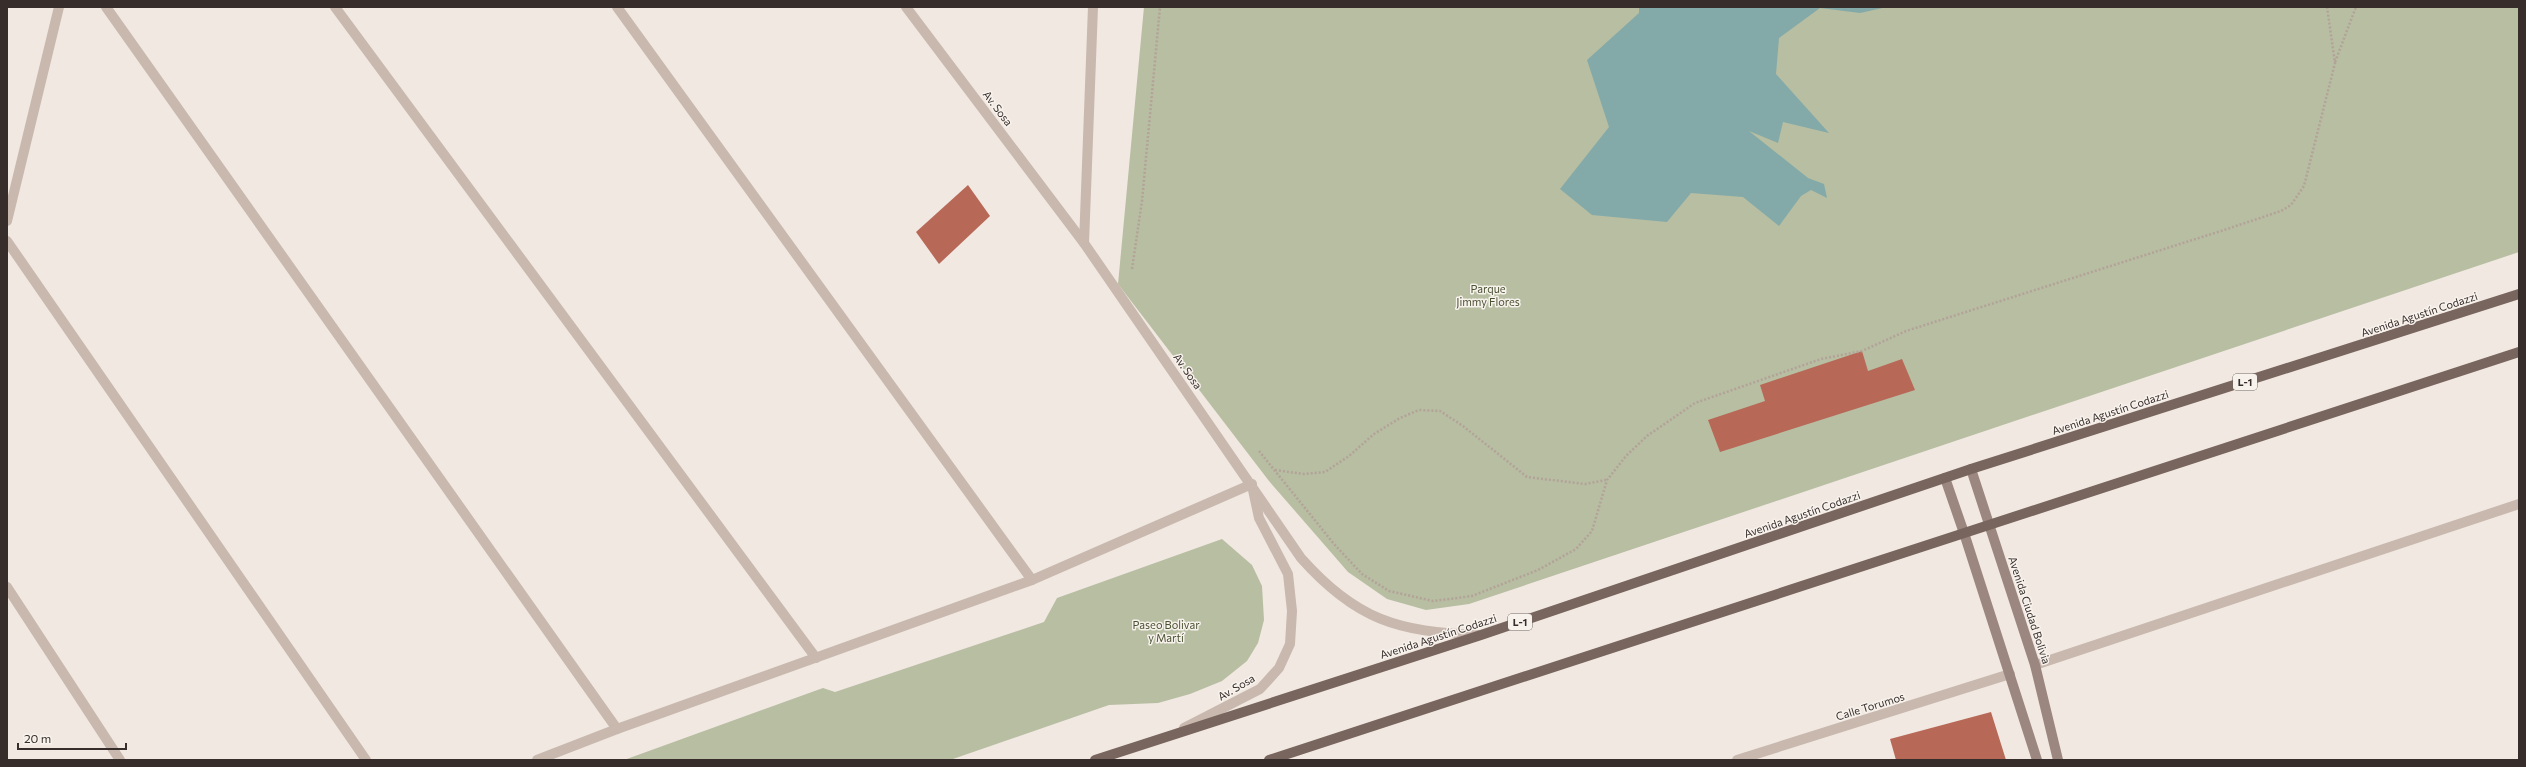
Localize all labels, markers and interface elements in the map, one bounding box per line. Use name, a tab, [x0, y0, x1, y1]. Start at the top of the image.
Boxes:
street label: Av. Sosa	[981, 88, 1015, 128]
park label: Parque Jimmy Flores	[1456, 282, 1520, 309]
street label: Avenida Agustín Codazzi	[2359, 289, 2479, 339]
street label: Av. Sosa	[1171, 351, 1205, 391]
road number: L-1	[2233, 374, 2257, 390]
street label: Avenida Agustín Codazzi	[2050, 387, 2170, 437]
street label: Avenida Agustín Codazzi	[1742, 488, 1862, 540]
street label: Avenida Ciudad Bolivia	[2006, 555, 2054, 665]
street label: Avenida Agustín Codazzi	[1378, 611, 1498, 661]
road number: L-1	[1508, 614, 1532, 630]
park label: Paseo Bolivar y Martí	[1132, 618, 1200, 644]
street label: Av. Sosa	[1215, 671, 1257, 703]
street label: Calle Torumos	[1834, 689, 1906, 723]
scale bar	[18, 725, 126, 751]
text: 20 m	[24, 731, 51, 745]

